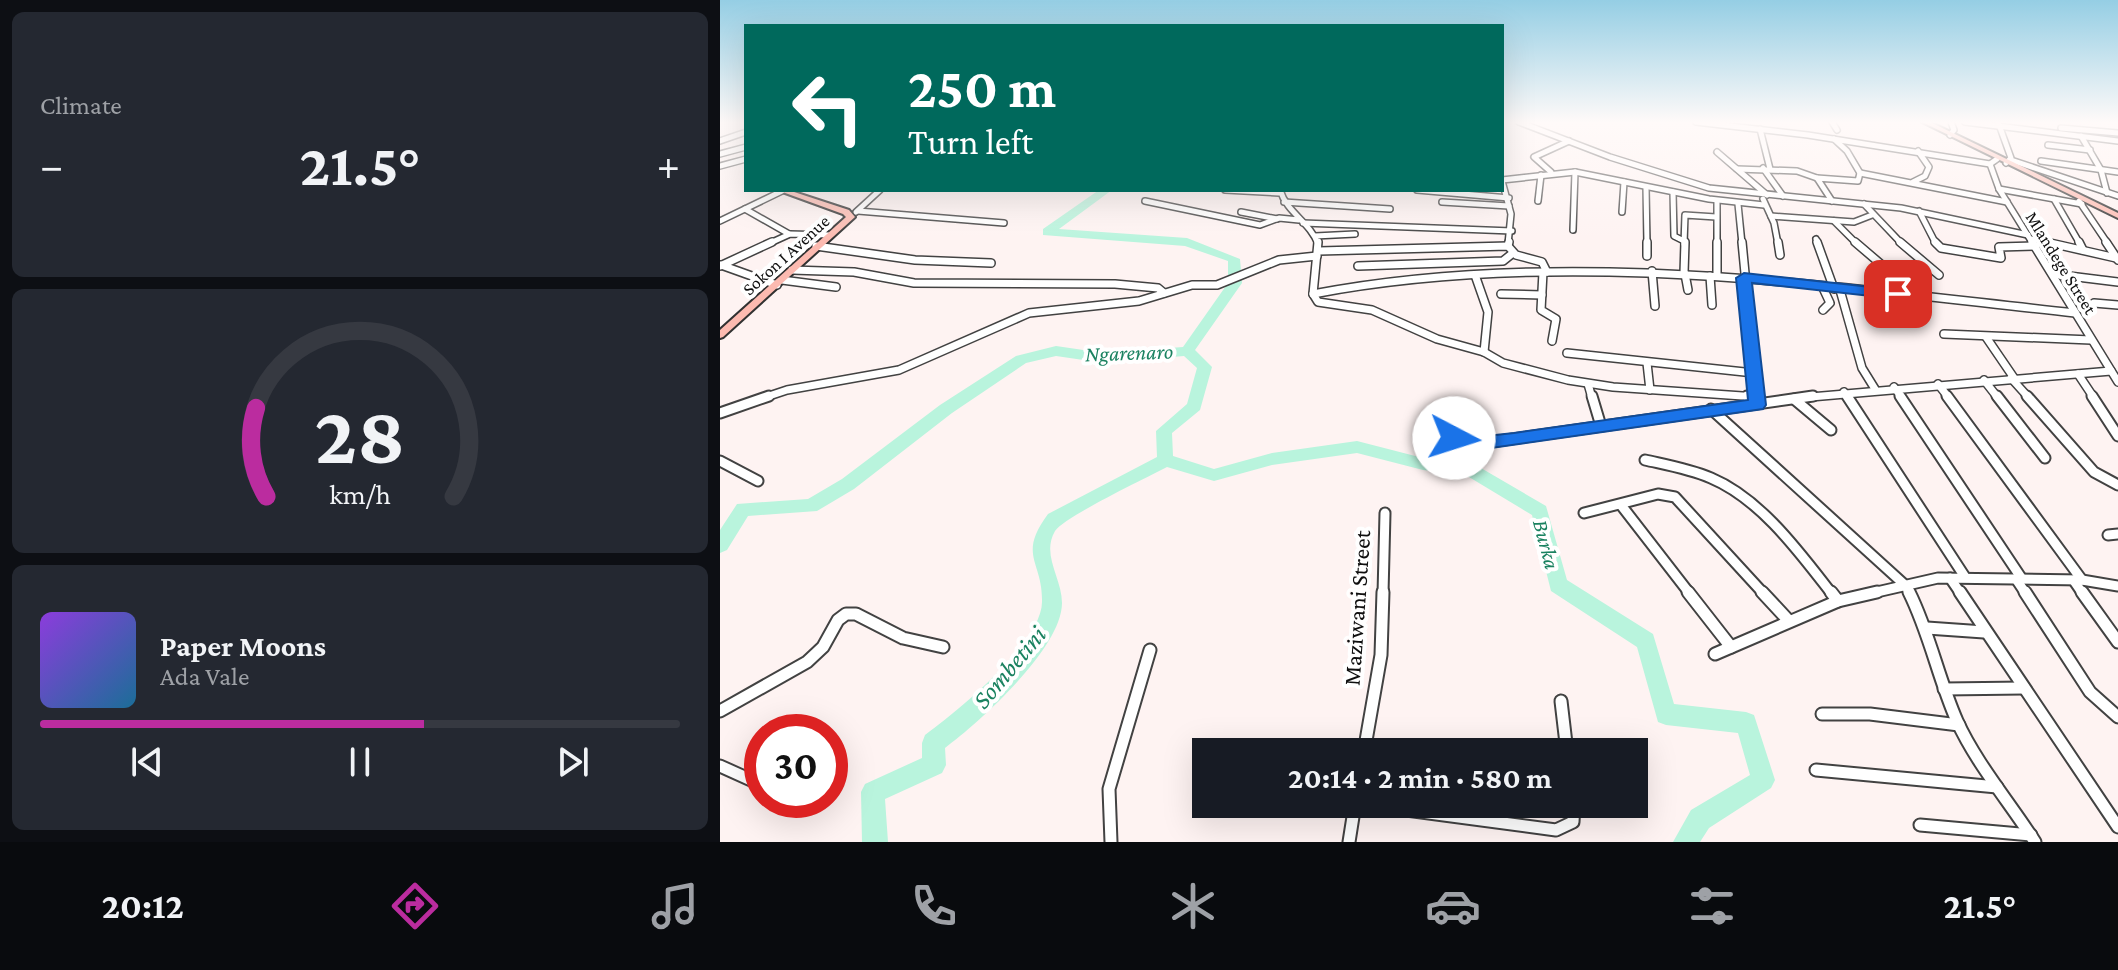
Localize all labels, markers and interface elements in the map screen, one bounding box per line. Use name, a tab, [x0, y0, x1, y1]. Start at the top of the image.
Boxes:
icon: left	[776, 56, 880, 160]
text: 250 m	[908, 57, 1056, 119]
text: Climate	[40, 91, 122, 120]
text: Turn left	[908, 122, 1033, 162]
text: 21.5°	[299, 131, 421, 198]
text: −	[40, 141, 63, 189]
text: +	[657, 141, 680, 189]
street label: Mlandege Street	[2021, 208, 2101, 319]
street label: Sokon I Avenue	[739, 211, 833, 299]
pin	[1864, 260, 1932, 328]
icon: arrive	[1876, 272, 1920, 316]
water label: Ngarenaro	[1085, 338, 1174, 367]
text: 28	[315, 388, 405, 481]
position arrow	[1412, 396, 1496, 480]
text: km/h	[329, 478, 391, 510]
water label: Burka	[1528, 517, 1565, 572]
street label: Maziwani Street	[1338, 528, 1375, 687]
water label: Sombetini	[967, 620, 1052, 714]
text: Paper Moons	[160, 629, 326, 662]
text: Ada Vale	[160, 662, 249, 691]
speed limit sign: 30	[744, 714, 848, 818]
icon: previous	[125, 740, 169, 784]
icon: pause	[338, 740, 382, 784]
icon: next	[551, 740, 595, 784]
text: 20:14 · 2 min · 580 m	[1288, 761, 1552, 794]
icon: directions	[387, 878, 443, 934]
icon: music	[647, 878, 703, 934]
icon: phone	[906, 878, 962, 934]
icon: climate	[1165, 878, 1221, 934]
icon: car	[1425, 878, 1481, 934]
icon: filters	[1684, 878, 1740, 934]
text: 20:12	[102, 886, 184, 926]
text: 21.5°	[1943, 886, 2016, 926]

